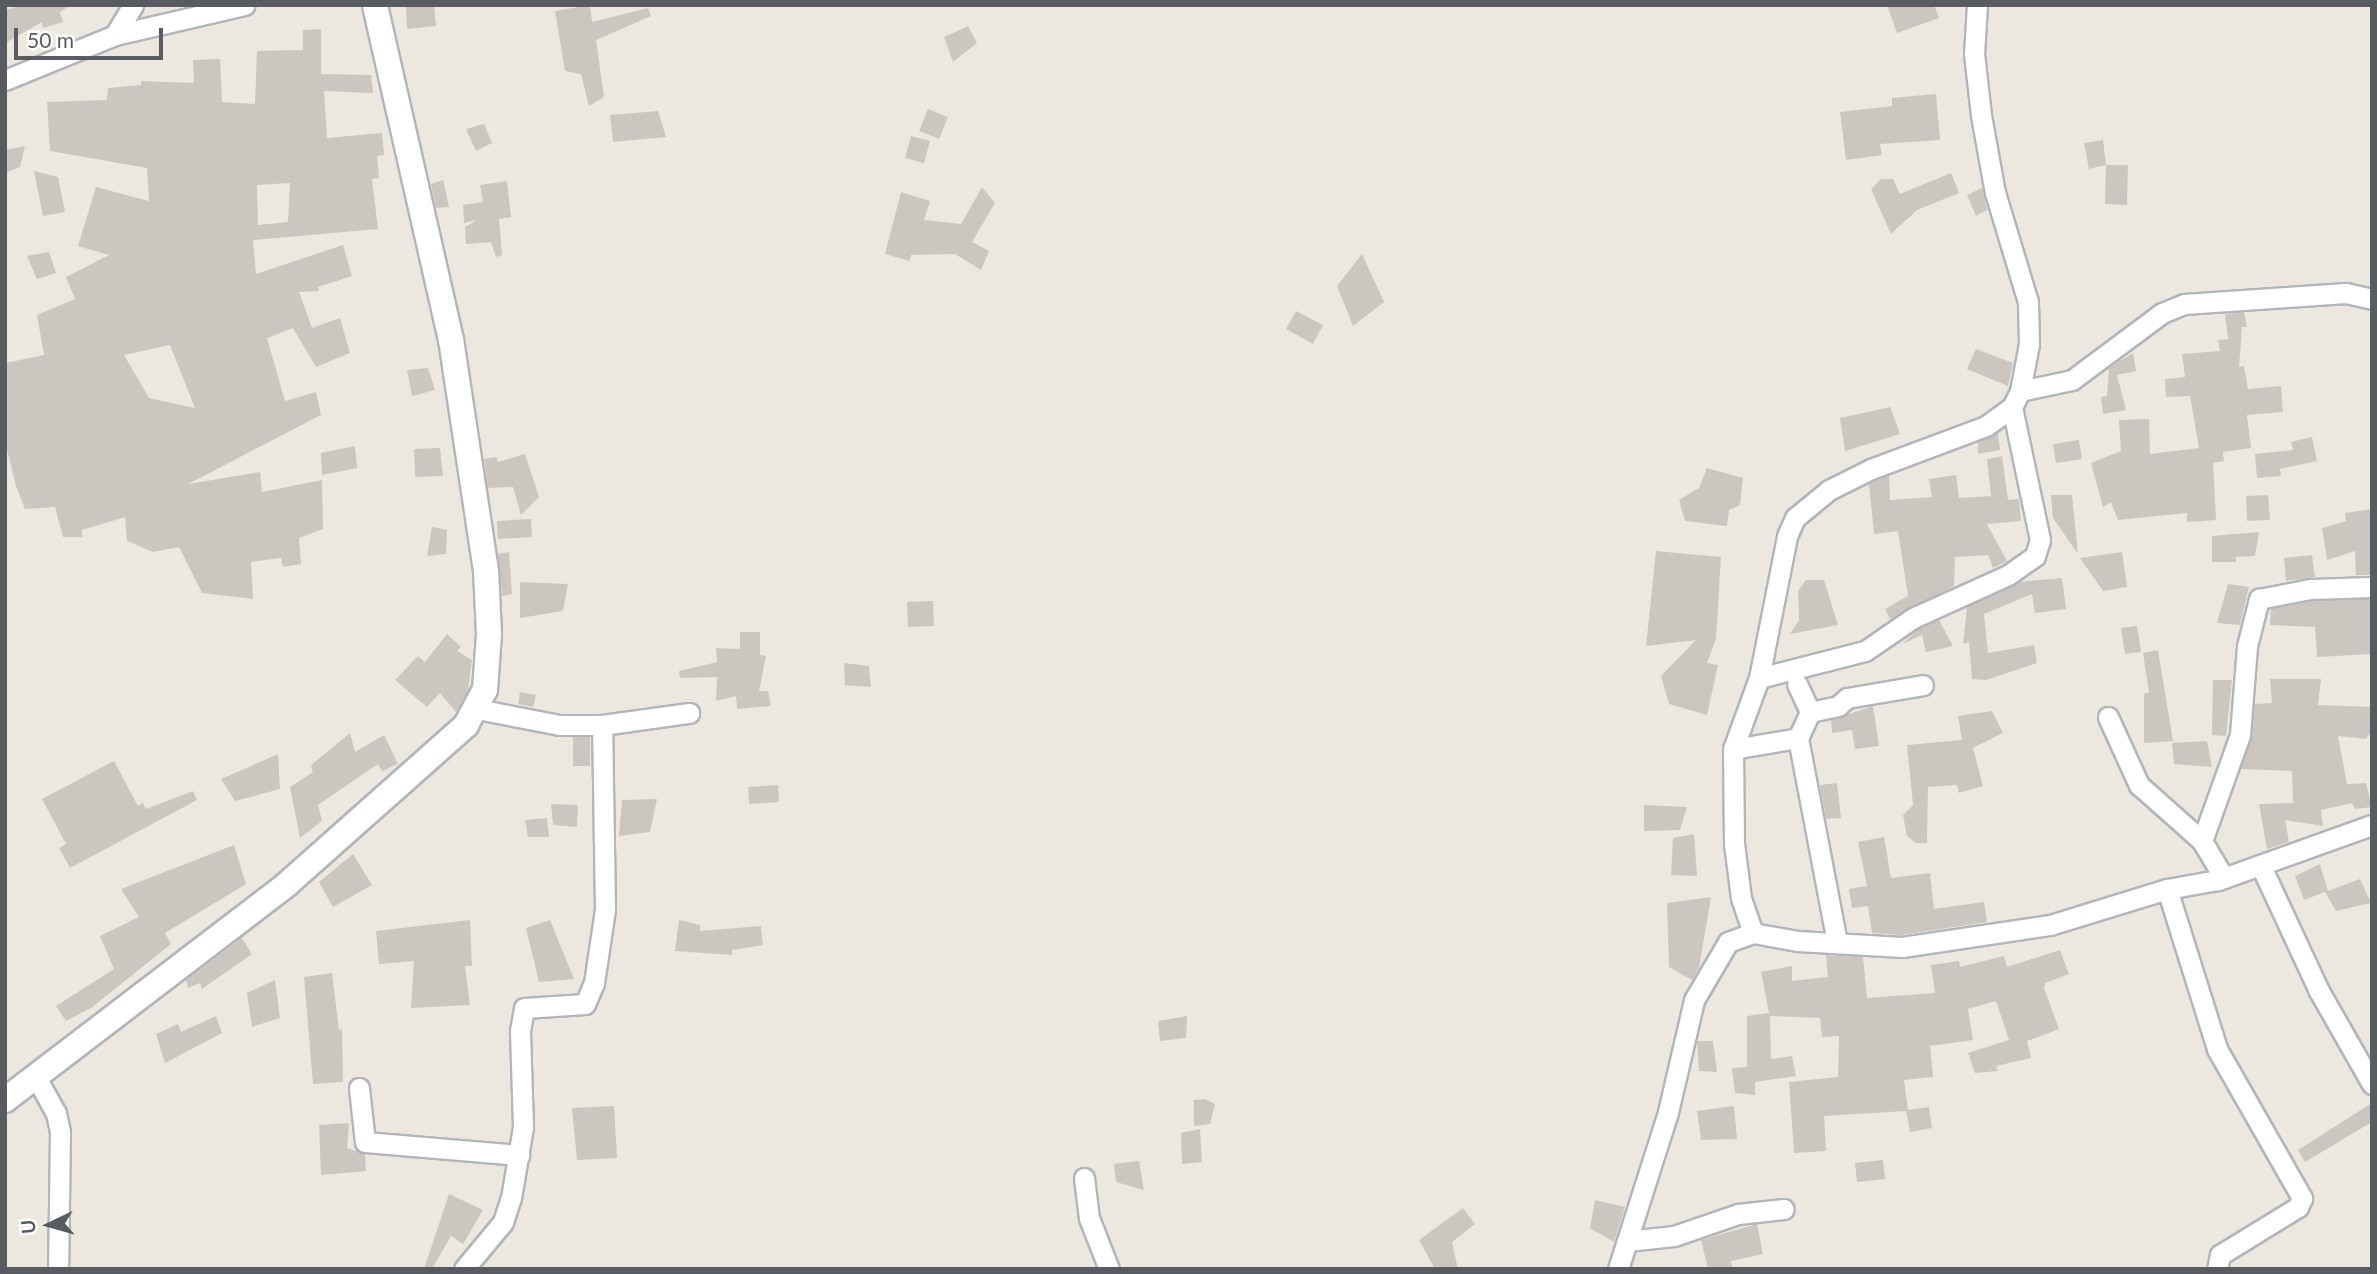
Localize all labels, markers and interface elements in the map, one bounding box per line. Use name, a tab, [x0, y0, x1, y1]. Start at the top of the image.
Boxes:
scale bar	[18, 14, 166, 58]
text: 50 m	[27, 27, 74, 52]
north arrow	[14, 1190, 84, 1260]
text: U	[16, 1219, 40, 1235]

